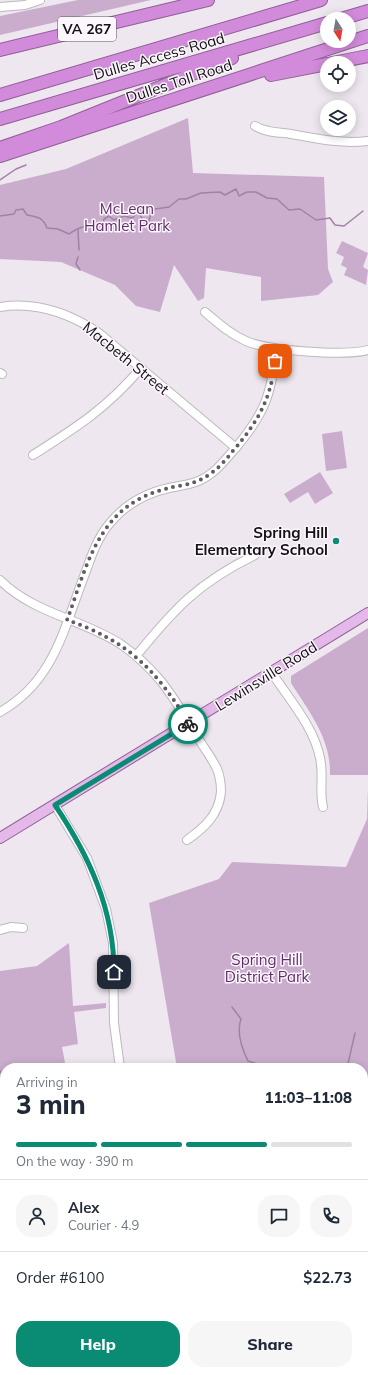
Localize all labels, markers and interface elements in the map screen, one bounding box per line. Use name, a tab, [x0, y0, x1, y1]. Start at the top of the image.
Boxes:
north arrow	[320, 12, 356, 48]
map controls	[320, 12, 356, 136]
road number: VA 267	[58, 17, 116, 41]
street label: Dulles Access Road	[91, 28, 227, 84]
street label: Dulles Toll Road	[123, 55, 235, 107]
button: locate	[320, 56, 356, 92]
button: layers	[320, 100, 356, 136]
park label: McLean Hamlet Park	[84, 199, 170, 235]
street label: Macbeth Street	[79, 317, 173, 399]
pin	[258, 344, 292, 378]
icon: bag	[264, 350, 286, 372]
place label: Spring Hill Elementary School	[195, 523, 328, 559]
marker: Spring Hill Elementary School	[331, 536, 341, 546]
street label: Lewinsville Road	[212, 637, 320, 715]
courier	[168, 704, 208, 744]
icon: bike	[177, 713, 199, 735]
park label: Spring Hill District Park	[225, 950, 310, 986]
pin	[97, 955, 131, 989]
icon: home	[103, 961, 125, 983]
text: Arriving in	[16, 1074, 78, 1090]
text: 3 min	[16, 1088, 86, 1121]
text: 11:03–11:08	[265, 1088, 352, 1107]
text: On the way · 390 m	[16, 1153, 133, 1169]
button: person	[16, 1195, 58, 1237]
button: chat	[258, 1195, 300, 1237]
button: phone	[310, 1195, 352, 1237]
text: Alex	[68, 1198, 100, 1217]
text: Courier · 4.9	[68, 1217, 139, 1233]
text: Order #6100	[16, 1268, 104, 1287]
text: $22.73	[303, 1268, 352, 1287]
button: Help	[16, 1321, 180, 1367]
button: Share	[188, 1321, 352, 1367]

